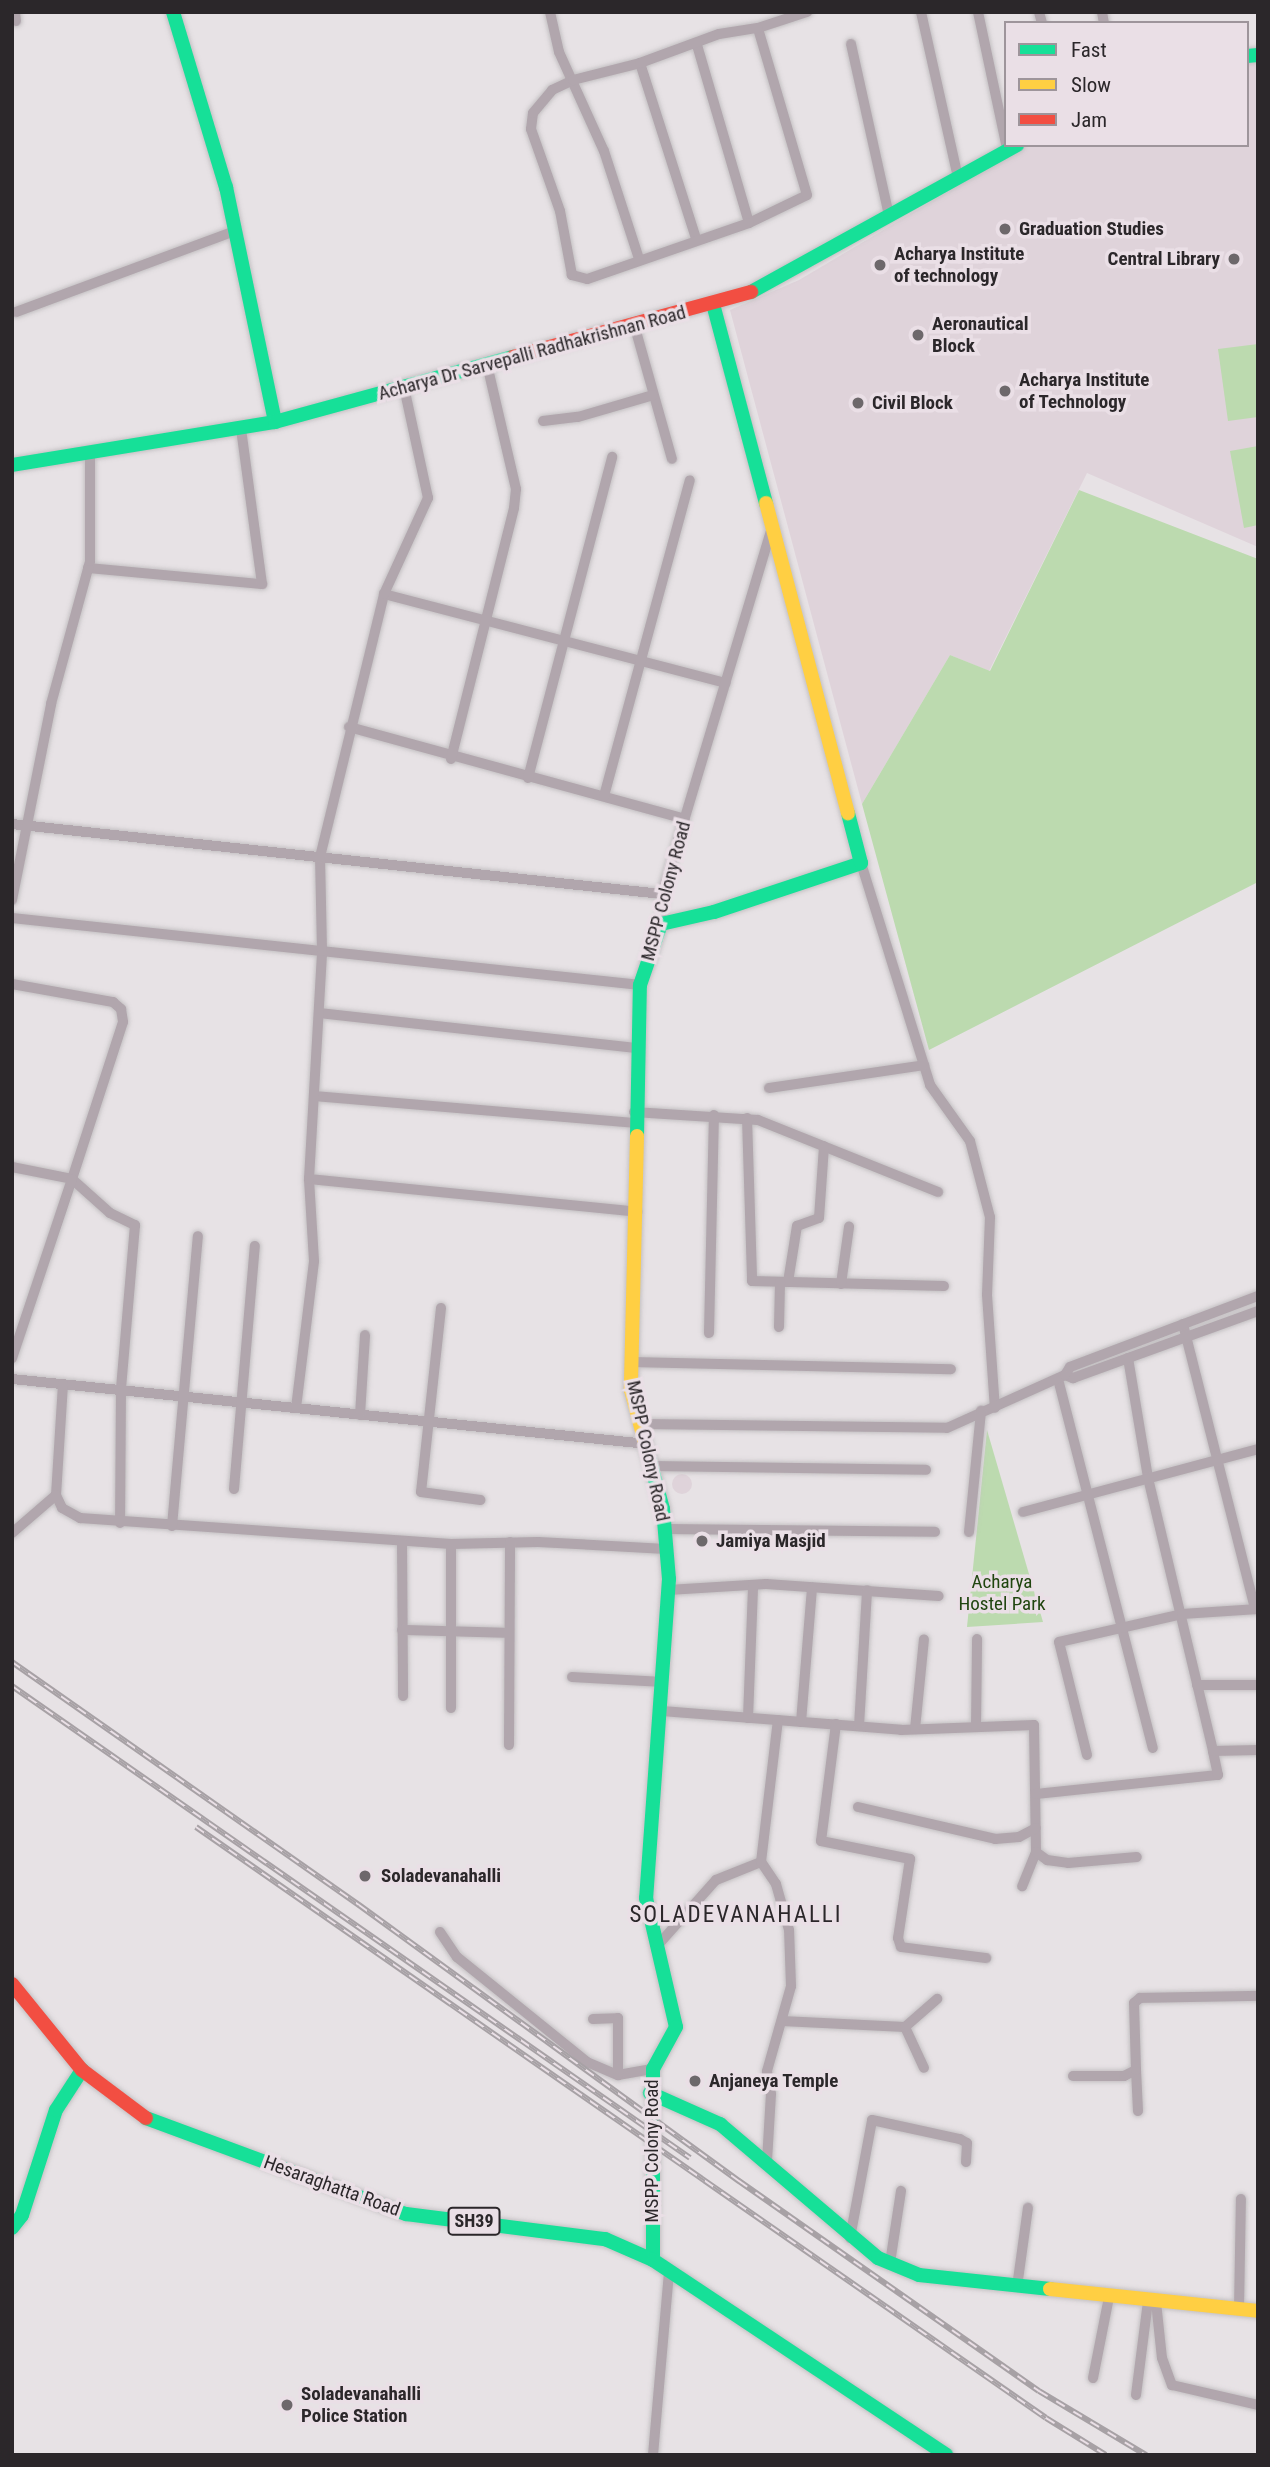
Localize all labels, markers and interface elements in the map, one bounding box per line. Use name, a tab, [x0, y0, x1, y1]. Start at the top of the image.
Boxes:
legend	[1004, 21, 1249, 147]
text: Fast	[1071, 38, 1107, 62]
text: Slow	[1071, 73, 1111, 97]
text: Jam	[1071, 108, 1107, 132]
place label: Graduation Studies	[1019, 218, 1164, 240]
marker: Graduation Studies	[997, 221, 1013, 237]
place label: Acharya Institute of technology	[894, 243, 1024, 287]
place label: Central Library	[1108, 248, 1220, 270]
marker: Central Library	[1226, 251, 1242, 267]
marker: Acharya Institute of technology	[872, 257, 888, 273]
street label: Acharya Dr Sarvepalli Radhakrishnan Road	[376, 301, 688, 405]
place label: Aeronautical Block	[932, 313, 1029, 357]
marker: Aeronautical Block	[910, 327, 926, 343]
place label: Acharya Institute of Technology	[1019, 369, 1149, 413]
marker: Acharya Institute of Technology	[997, 383, 1013, 399]
place label: Civil Block	[872, 392, 953, 414]
marker: Civil Block	[850, 395, 866, 411]
street label: MSPP Colony Road	[636, 819, 696, 963]
street label: MSPP Colony Road	[622, 1378, 674, 1524]
place label: Jamiya Masjid	[716, 1530, 826, 1552]
marker: Jamiya Masjid	[694, 1533, 710, 1549]
park label: Acharya Hostel Park	[958, 1571, 1046, 1615]
place label: Soladevanahalli	[381, 1865, 501, 1887]
marker: Soladevanahalli	[355, 1866, 375, 1886]
district label: SOLADEVANAHALLI	[631, 1901, 841, 1929]
place label: Anjaneya Temple	[709, 2070, 839, 2092]
marker: Anjaneya Temple	[687, 2073, 703, 2089]
street label: MSPP Colony Road	[641, 2079, 663, 2223]
street label: Hesaraghatta Road	[261, 2151, 403, 2221]
road number: SH39	[446, 2206, 502, 2236]
place label: Soladevanahalli Police Station	[301, 2383, 421, 2427]
marker: Soladevanahalli Police Station	[279, 2397, 295, 2413]

